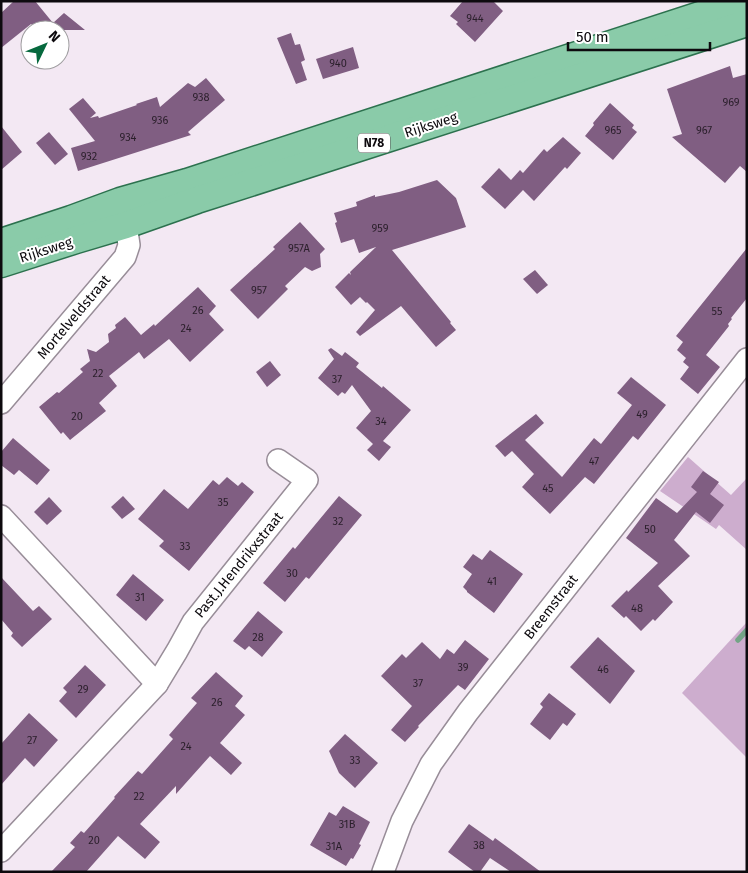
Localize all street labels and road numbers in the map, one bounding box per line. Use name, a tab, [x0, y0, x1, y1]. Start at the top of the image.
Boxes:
street label: Rijksweg	[402, 108, 460, 142]
road number: N78	[358, 134, 390, 152]
street label: Rijksweg	[17, 233, 75, 267]
street label: Mortelveldstraat	[34, 271, 115, 362]
street label: Past.J.Hendrikxstraat	[191, 508, 287, 621]
street label: Breemstraat	[520, 570, 582, 643]

